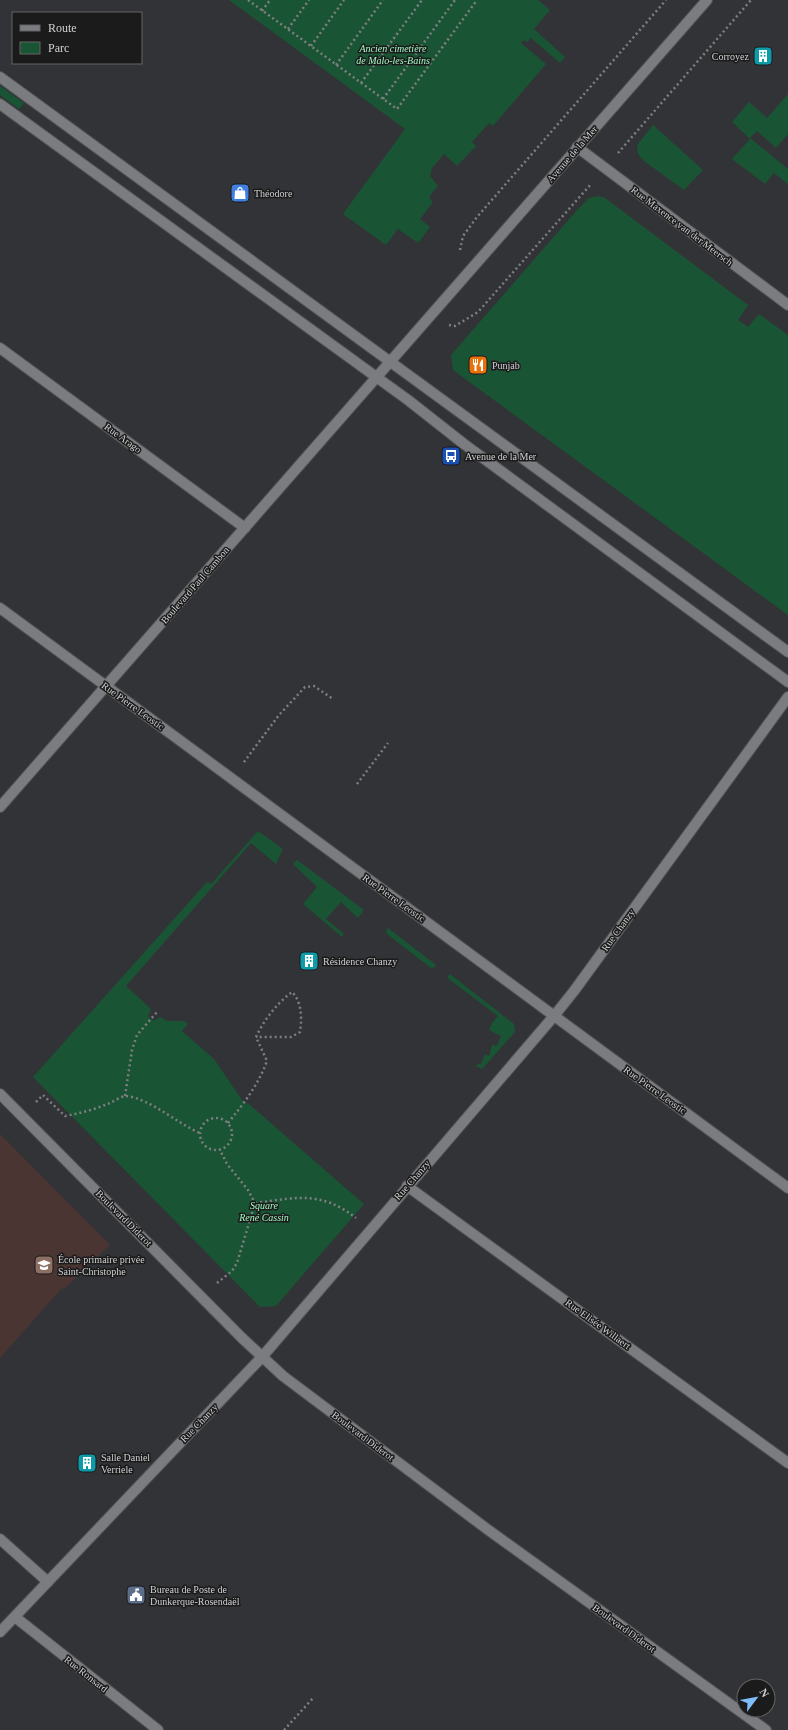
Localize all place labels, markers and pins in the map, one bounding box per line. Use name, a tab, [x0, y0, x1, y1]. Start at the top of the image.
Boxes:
building icon: Corroyez	[752, 45, 774, 67]
place label: Corroyez	[712, 51, 750, 62]
shop icon: Théodore	[229, 182, 251, 204]
place label: Théodore	[254, 188, 293, 199]
restaurant icon: Punjab	[467, 354, 489, 376]
place label: Punjab	[492, 360, 520, 371]
bus stop icon: Avenue de la Mer	[440, 445, 462, 467]
place label: Avenue de la Mer	[465, 451, 537, 462]
building icon: Résidence Chanzy	[298, 950, 320, 972]
place label: Résidence Chanzy	[323, 956, 397, 967]
school or university icon: École primaire privée Saint-Christophe	[33, 1254, 55, 1276]
place label: École primaire privée Saint-Christophe	[58, 1254, 145, 1277]
building icon: Salle Daniel Verriele	[76, 1452, 98, 1474]
place label: Salle Daniel Verriele	[101, 1452, 150, 1475]
public building icon: Bureau de Poste de Dunkerque-Rosendaël	[125, 1584, 147, 1606]
place label: Bureau de Poste de Dunkerque-Rosendaël	[150, 1584, 240, 1607]

